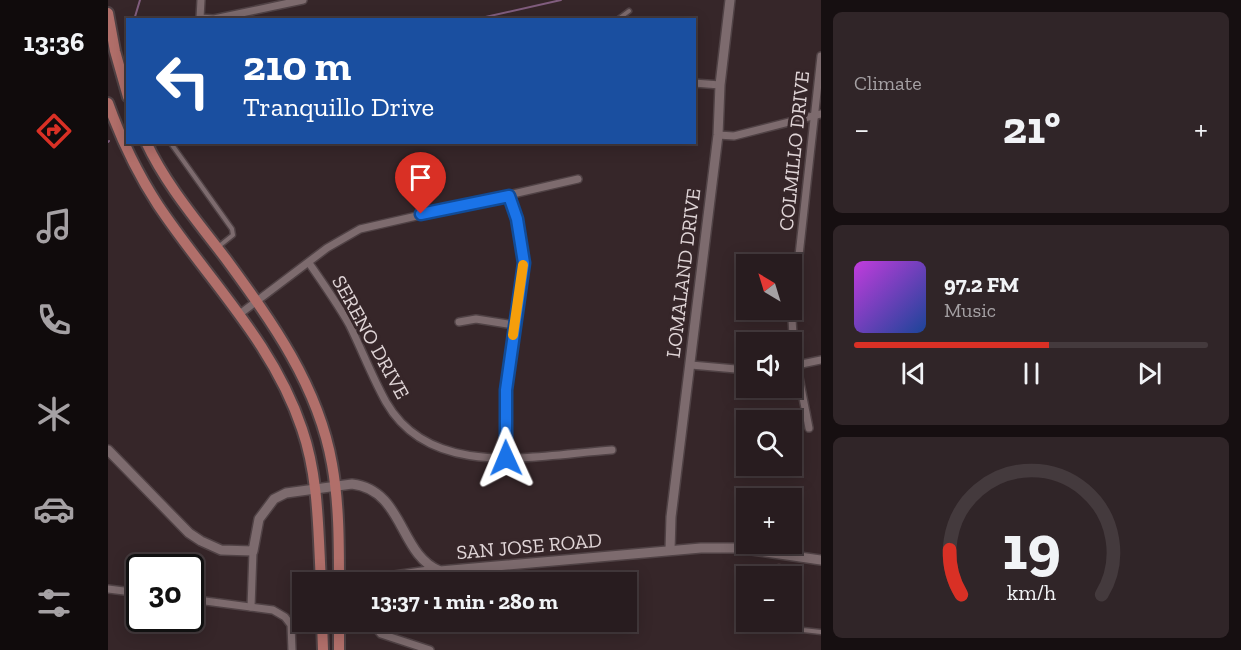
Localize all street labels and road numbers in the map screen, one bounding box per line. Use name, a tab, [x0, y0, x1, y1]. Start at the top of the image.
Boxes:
street label: COLMILLO DRIVE	[774, 70, 814, 232]
street label: LOMALAND DRIVE	[661, 187, 705, 359]
street label: SERENO DRIVE	[327, 271, 415, 403]
street label: SAN JOSE ROAD	[455, 528, 603, 564]

